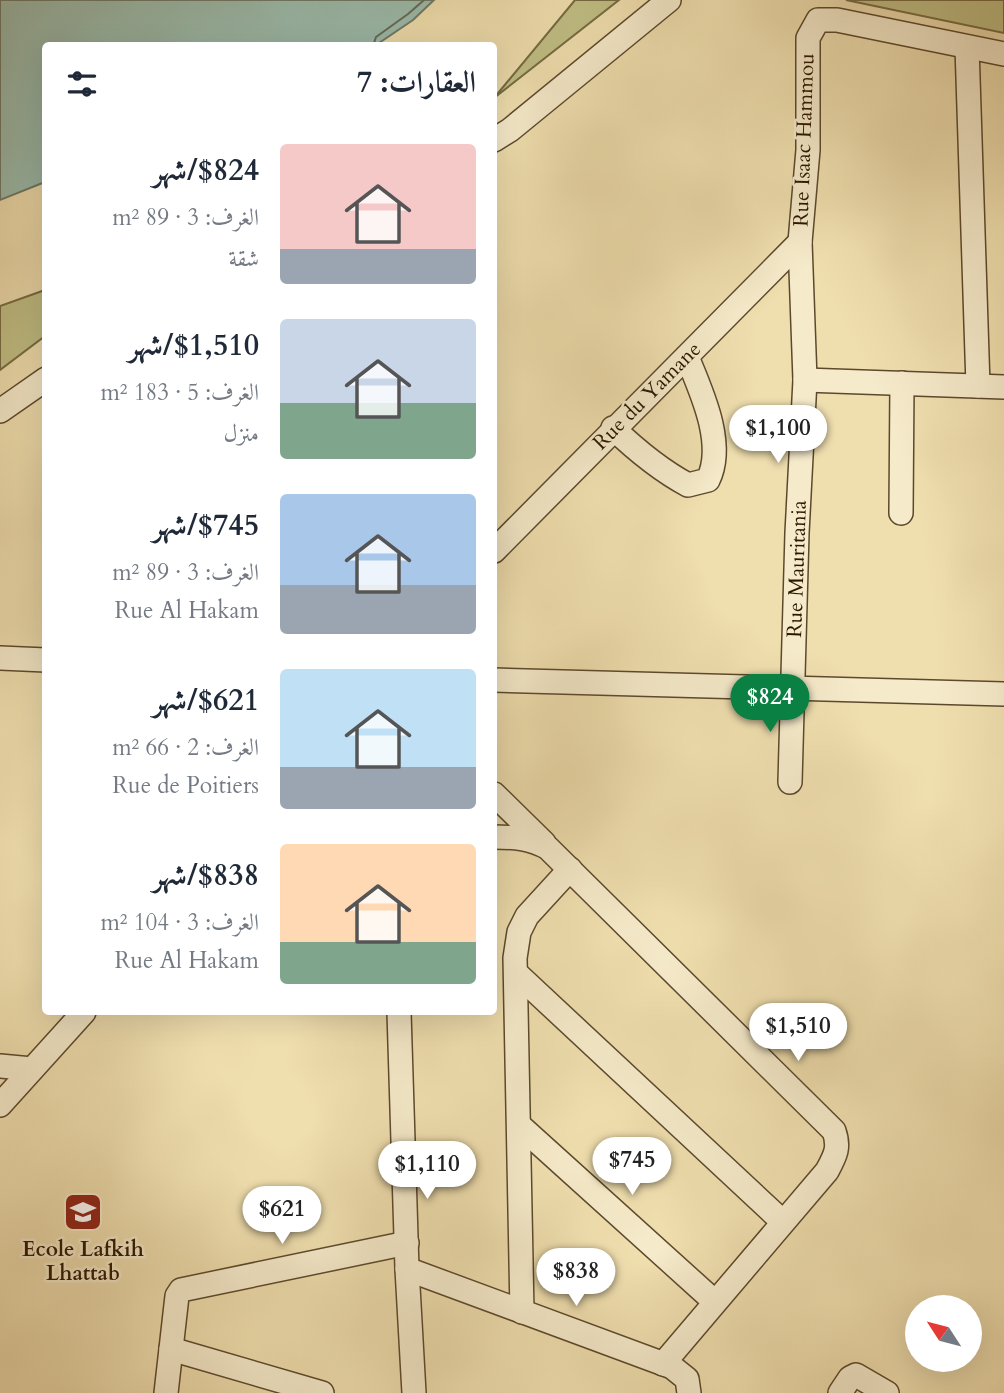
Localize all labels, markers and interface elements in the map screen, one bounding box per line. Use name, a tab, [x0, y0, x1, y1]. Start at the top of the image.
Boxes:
street label: Rue Isaac Hammou	[786, 53, 822, 227]
text: العقارات: 7	[357, 62, 476, 103]
icon: filters	[63, 65, 101, 103]
text: $824/شهر	[153, 150, 259, 191]
icon: home	[336, 172, 420, 256]
text: الغرف: 3 · 89 m²	[112, 202, 259, 233]
text: شقة	[229, 243, 259, 274]
text: $1,510/شهر	[128, 325, 259, 366]
street label: Rue du Yamane	[586, 335, 708, 457]
icon: home	[336, 347, 420, 431]
text: الغرف: 5 · 183 m²	[100, 377, 259, 408]
pin: $1,100	[721, 406, 835, 465]
text: $1,100	[745, 412, 811, 443]
text: منزل	[224, 418, 259, 449]
street label: Rue Mauritania	[780, 500, 814, 638]
text: $745/شهر	[153, 505, 259, 546]
icon: home	[336, 522, 420, 606]
text: الغرف: 3 · 89 m²	[112, 557, 259, 588]
text: Rue Al Hakam	[115, 595, 259, 626]
pin: $824	[729, 674, 811, 734]
text: $621/شهر	[153, 680, 259, 721]
text: $824	[746, 681, 794, 712]
icon: home	[336, 697, 420, 781]
text: الغرف: 2 · 66 m²	[112, 732, 259, 763]
text: Rue de Poitiers	[112, 770, 259, 801]
text: $838/شهر	[153, 855, 259, 896]
icon: home	[336, 872, 420, 956]
text: الغرف: 3 · 104 m²	[100, 907, 259, 938]
text: Rue Al Hakam	[115, 945, 259, 976]
pin: $1,510	[741, 1004, 855, 1063]
text: $1,510	[765, 1010, 831, 1041]
pin: $745	[591, 1138, 673, 1197]
pin: $1,110	[370, 1142, 484, 1201]
text: $745	[608, 1144, 656, 1175]
text: $1,110	[394, 1148, 460, 1179]
pin: $621	[241, 1186, 323, 1246]
school or university icon: Ecole Lafkih Lhattab	[62, 1191, 104, 1233]
text: $621	[258, 1193, 306, 1224]
place label: Ecole Lafkih Lhattab	[22, 1235, 144, 1288]
pin: $838	[535, 1248, 617, 1308]
text: $838	[552, 1255, 600, 1286]
north arrow	[905, 1295, 982, 1372]
map controls	[905, 1295, 982, 1372]

